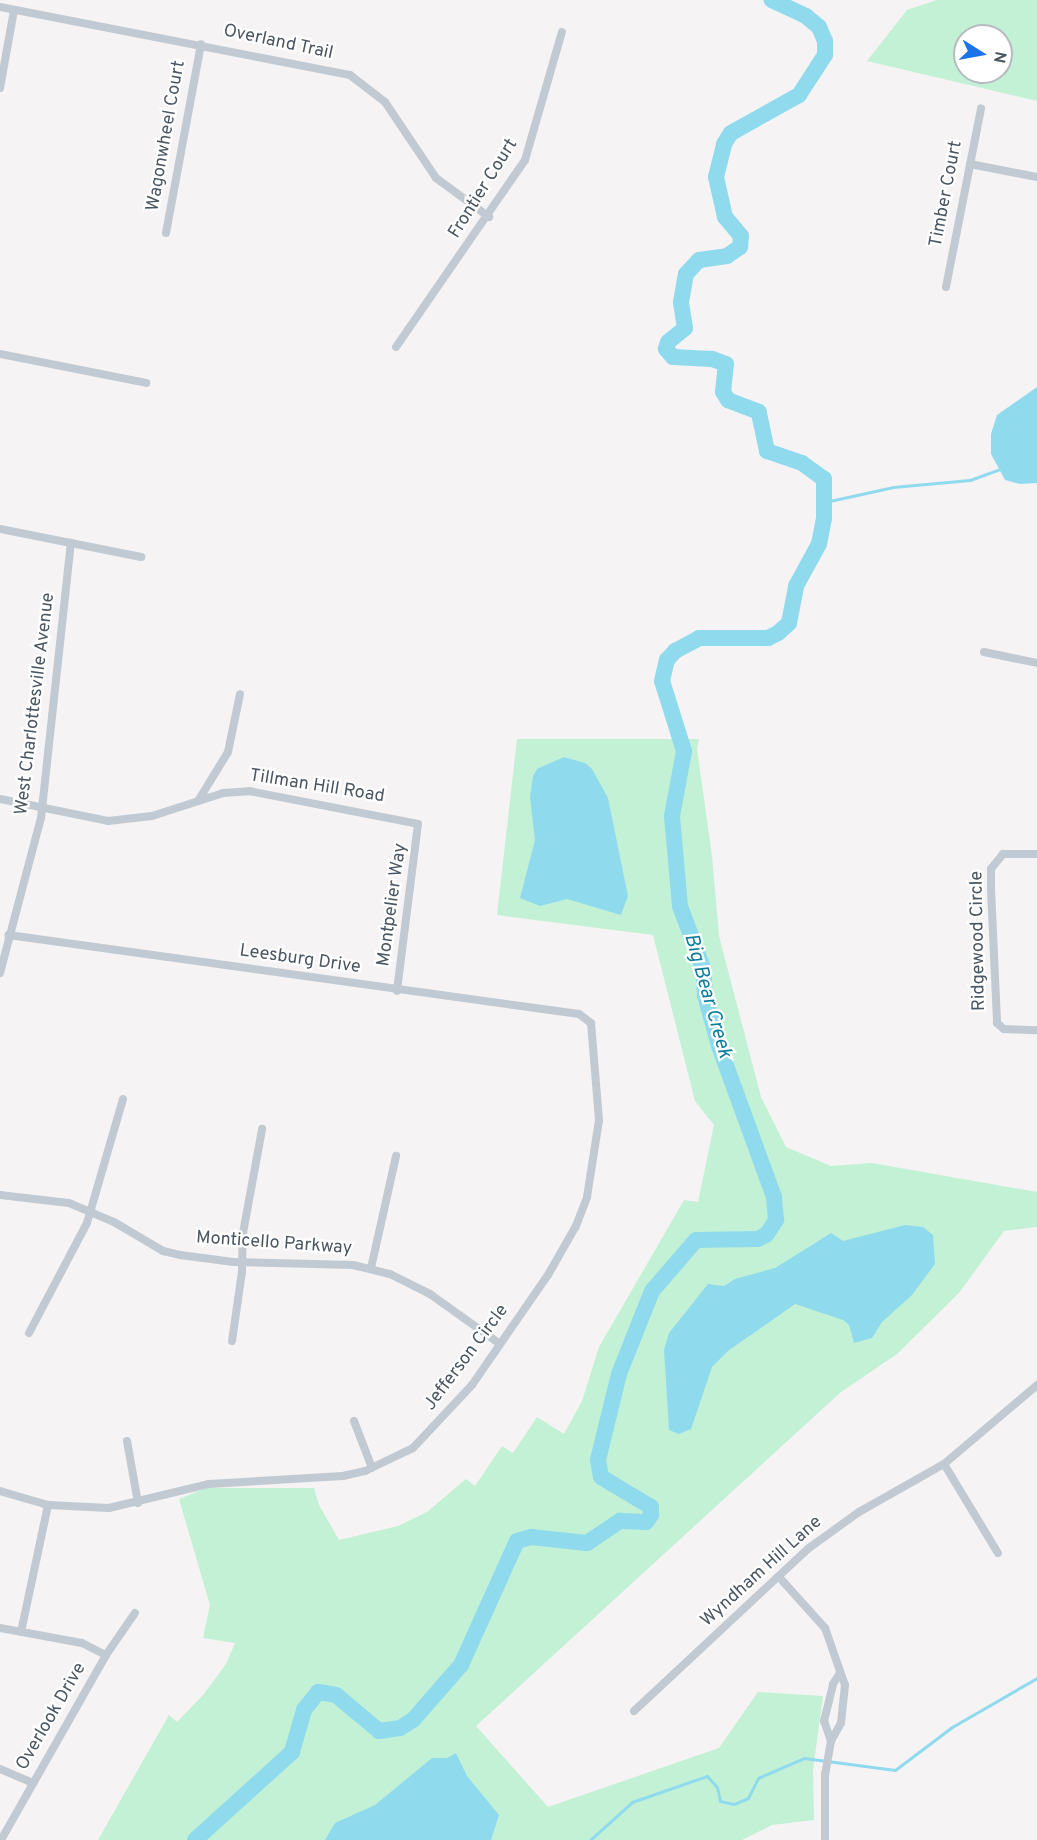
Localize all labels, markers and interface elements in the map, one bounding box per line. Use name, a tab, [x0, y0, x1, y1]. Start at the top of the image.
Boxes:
street label: Overland Trail	[221, 21, 335, 65]
north arrow	[953, 24, 1013, 84]
text: N	[988, 50, 1010, 65]
street label: Wagonwheel Court	[143, 59, 191, 213]
street label: Frontier Court	[445, 135, 523, 243]
street label: Timber Court	[926, 139, 968, 249]
street label: West Charlottesville Avenue	[12, 591, 60, 817]
street label: Tillman Hill Road	[248, 766, 386, 808]
street label: Montpelier Way	[374, 842, 412, 968]
street label: Ridgewood Circle	[967, 871, 991, 1011]
water label: Big Bear Creek	[678, 931, 736, 1061]
street label: Leesburg Drive	[238, 941, 362, 979]
street label: Monticello Parkway	[195, 1228, 353, 1260]
street label: Jefferson Circle	[420, 1301, 514, 1415]
street label: Wyndham Hill Lane	[697, 1512, 827, 1632]
street label: Overlook Drive	[13, 1659, 91, 1775]

